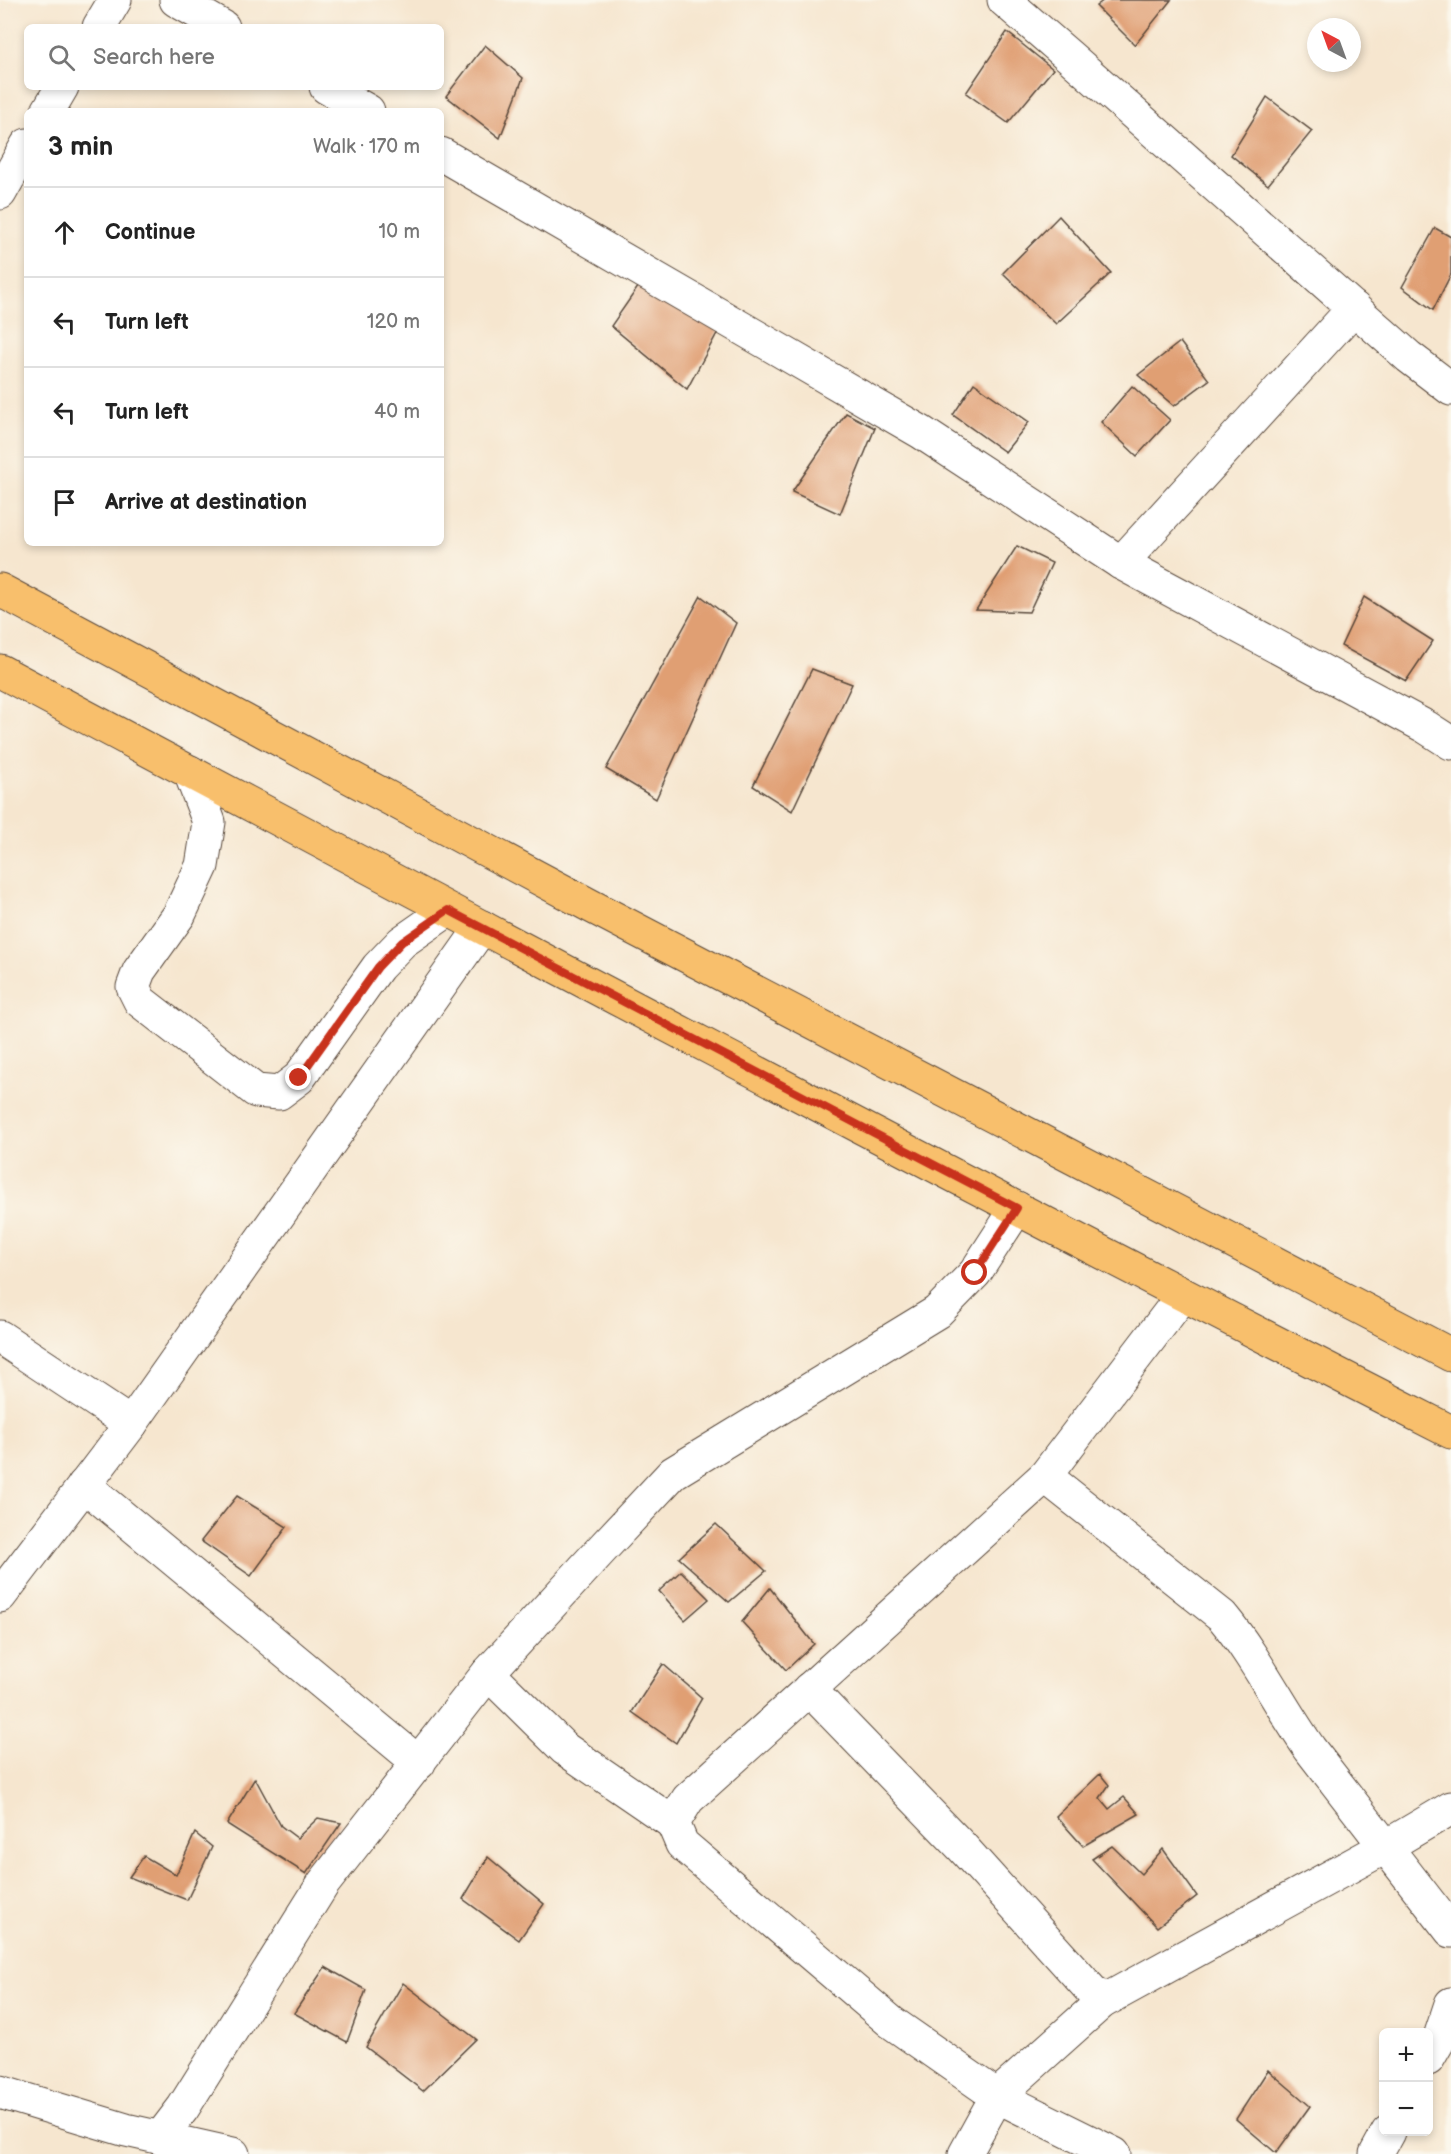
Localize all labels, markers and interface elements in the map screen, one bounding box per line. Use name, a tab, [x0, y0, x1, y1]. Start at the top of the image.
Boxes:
north arrow	[1307, 18, 1361, 72]
search box	[24, 24, 444, 90]
icon: search	[45, 41, 78, 74]
text: Search here	[93, 44, 215, 71]
text: 3 min	[48, 132, 113, 163]
text: Walk · 170 m	[313, 135, 420, 159]
icon: ahead	[48, 216, 81, 249]
text: Continue	[105, 219, 195, 246]
text: 10 m	[379, 220, 420, 244]
icon: left	[48, 306, 81, 339]
text: Turn left	[105, 309, 189, 336]
text: 120 m	[367, 310, 420, 334]
icon: left	[48, 396, 81, 429]
text: Turn left	[105, 399, 189, 426]
text: 40 m	[374, 400, 420, 424]
icon: arrive	[48, 486, 81, 519]
text: Arrive at destination	[105, 489, 307, 516]
route end	[285, 1064, 311, 1090]
route start	[961, 1259, 987, 1285]
map controls	[1379, 2028, 1433, 2136]
button: +	[1379, 2028, 1433, 2082]
button: −	[1379, 2082, 1433, 2136]

